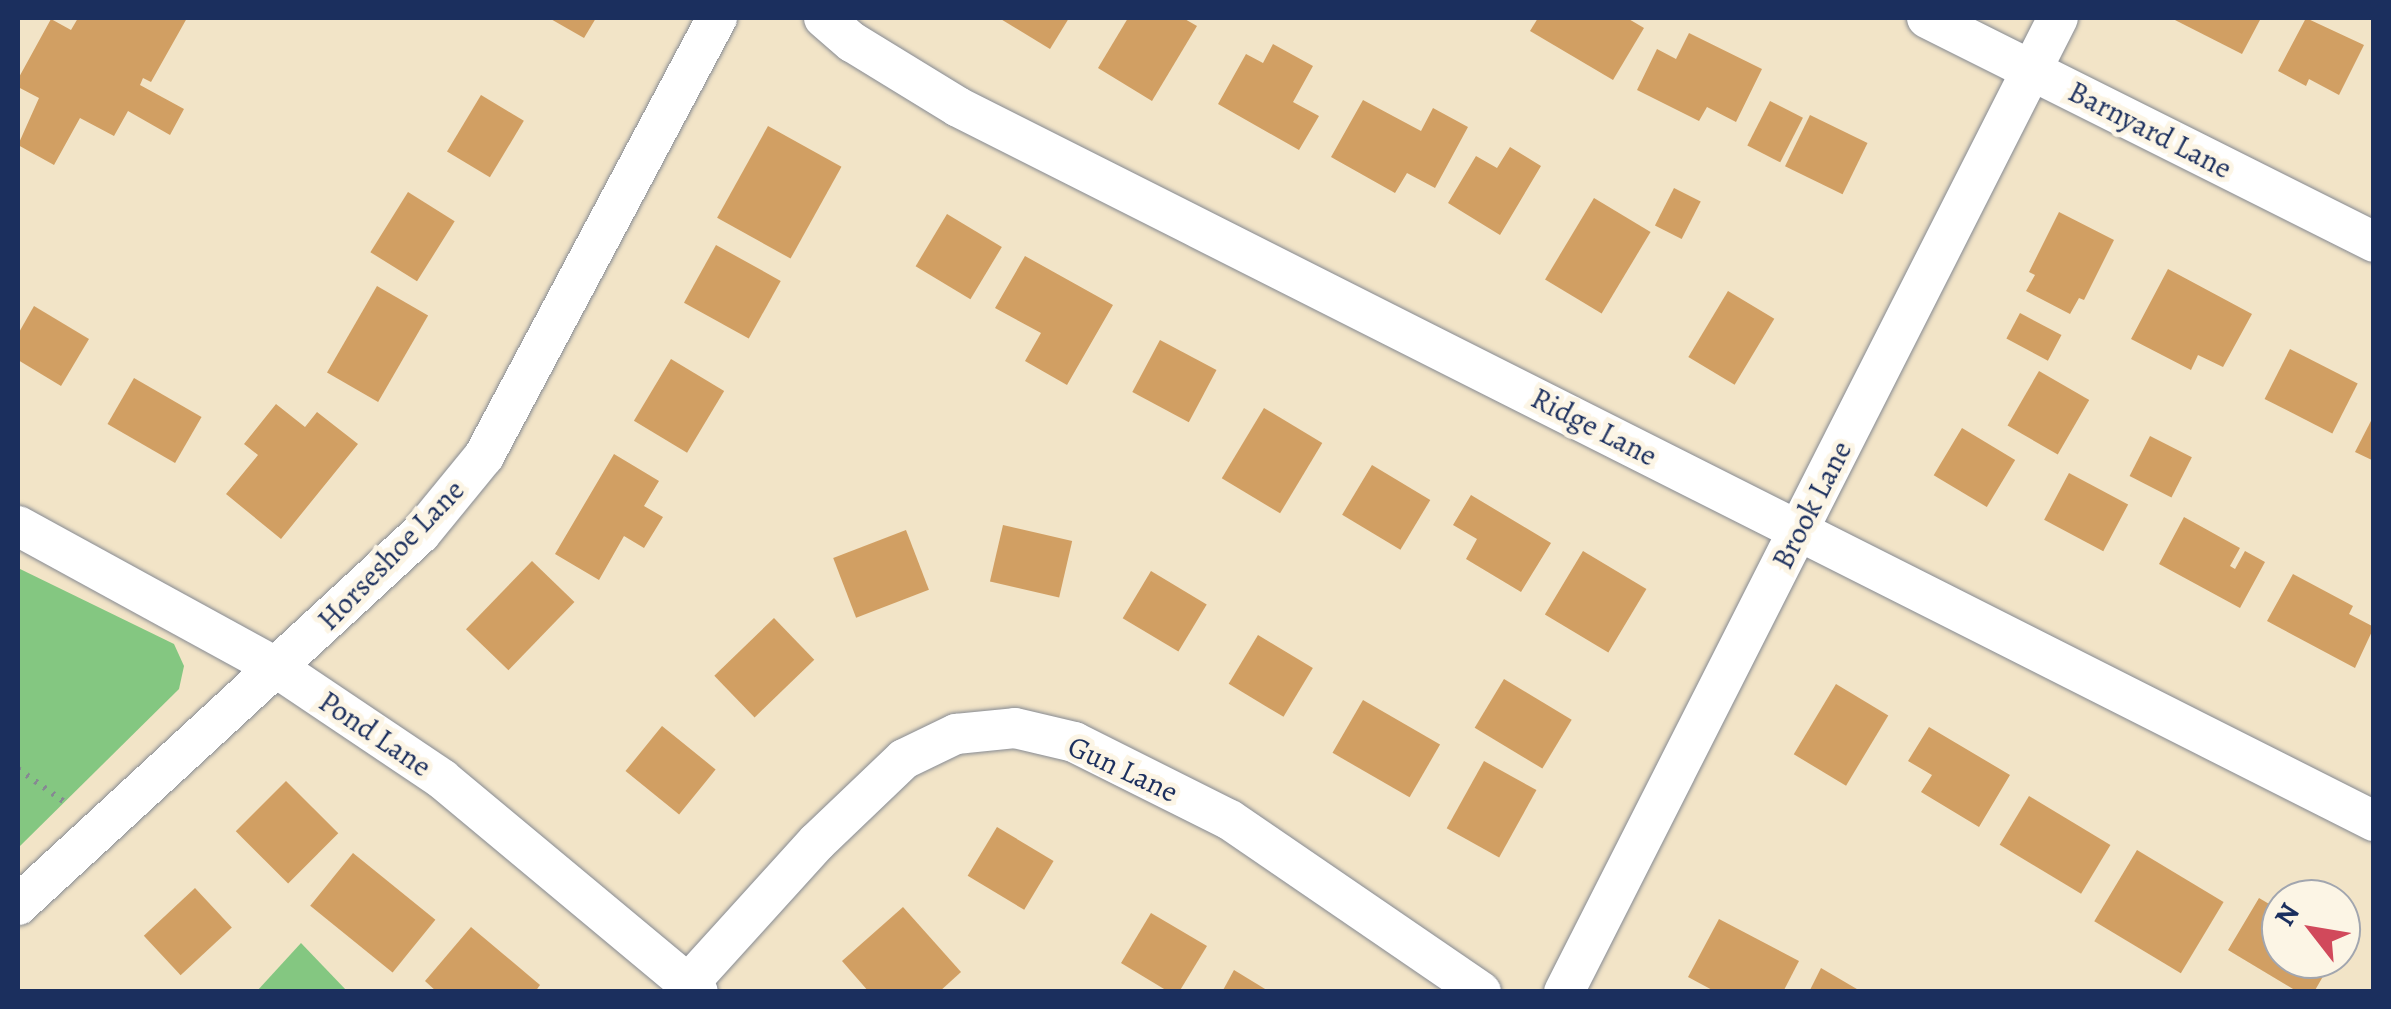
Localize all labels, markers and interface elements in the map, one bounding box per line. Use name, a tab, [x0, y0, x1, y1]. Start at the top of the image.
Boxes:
street label: Barnyard Lane	[2062, 73, 2238, 187]
street label: Ridge Lane	[1525, 380, 1663, 474]
street label: Brook Lane	[1765, 435, 1859, 575]
street label: Horseshoe Lane	[310, 472, 472, 638]
street label: Pond Lane	[312, 683, 438, 785]
street label: Gun Lane	[1062, 728, 1184, 810]
north arrow	[2261, 879, 2361, 979]
text: N	[2265, 896, 2309, 933]

